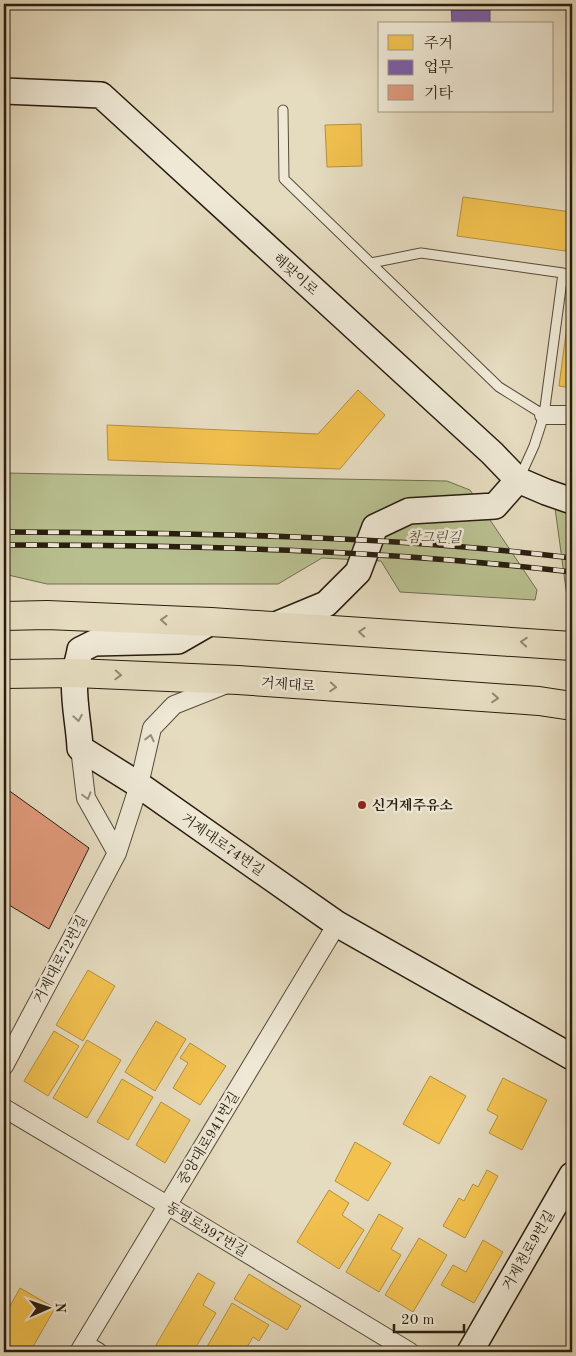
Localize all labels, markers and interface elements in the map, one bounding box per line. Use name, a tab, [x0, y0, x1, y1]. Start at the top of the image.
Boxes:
legend	[378, 22, 554, 112]
text: 주거	[424, 35, 453, 52]
text: 업무	[424, 59, 453, 76]
text: 기타	[424, 85, 453, 102]
street label: 해맞이로	[271, 251, 321, 298]
park label: 참그린길	[407, 530, 463, 545]
one-way arrow	[160, 615, 168, 626]
one-way arrow	[357, 626, 365, 637]
one-way arrow	[519, 637, 527, 648]
one-way arrow	[114, 670, 122, 680]
street label: 거제대로	[260, 675, 316, 694]
one-way arrow	[329, 681, 337, 692]
one-way arrow	[491, 692, 499, 703]
one-way arrow	[72, 713, 82, 722]
one-way arrow	[144, 733, 155, 742]
one-way arrow	[82, 791, 92, 800]
place label: 신거제주유소	[372, 797, 454, 813]
marker: 신거제주유소	[356, 799, 368, 811]
street label: 거제대로74번길	[179, 810, 267, 878]
street label: 거제대로72번길	[31, 913, 90, 1006]
street label: 중앙대로941번길	[175, 1089, 242, 1187]
street label: 동평로397번길	[163, 1199, 250, 1260]
street label: 거제천로9번길	[500, 1208, 557, 1293]
north arrow	[22, 1284, 72, 1334]
scale bar	[394, 1301, 464, 1333]
text: N	[53, 1302, 67, 1313]
text: 20 m	[401, 1313, 435, 1328]

